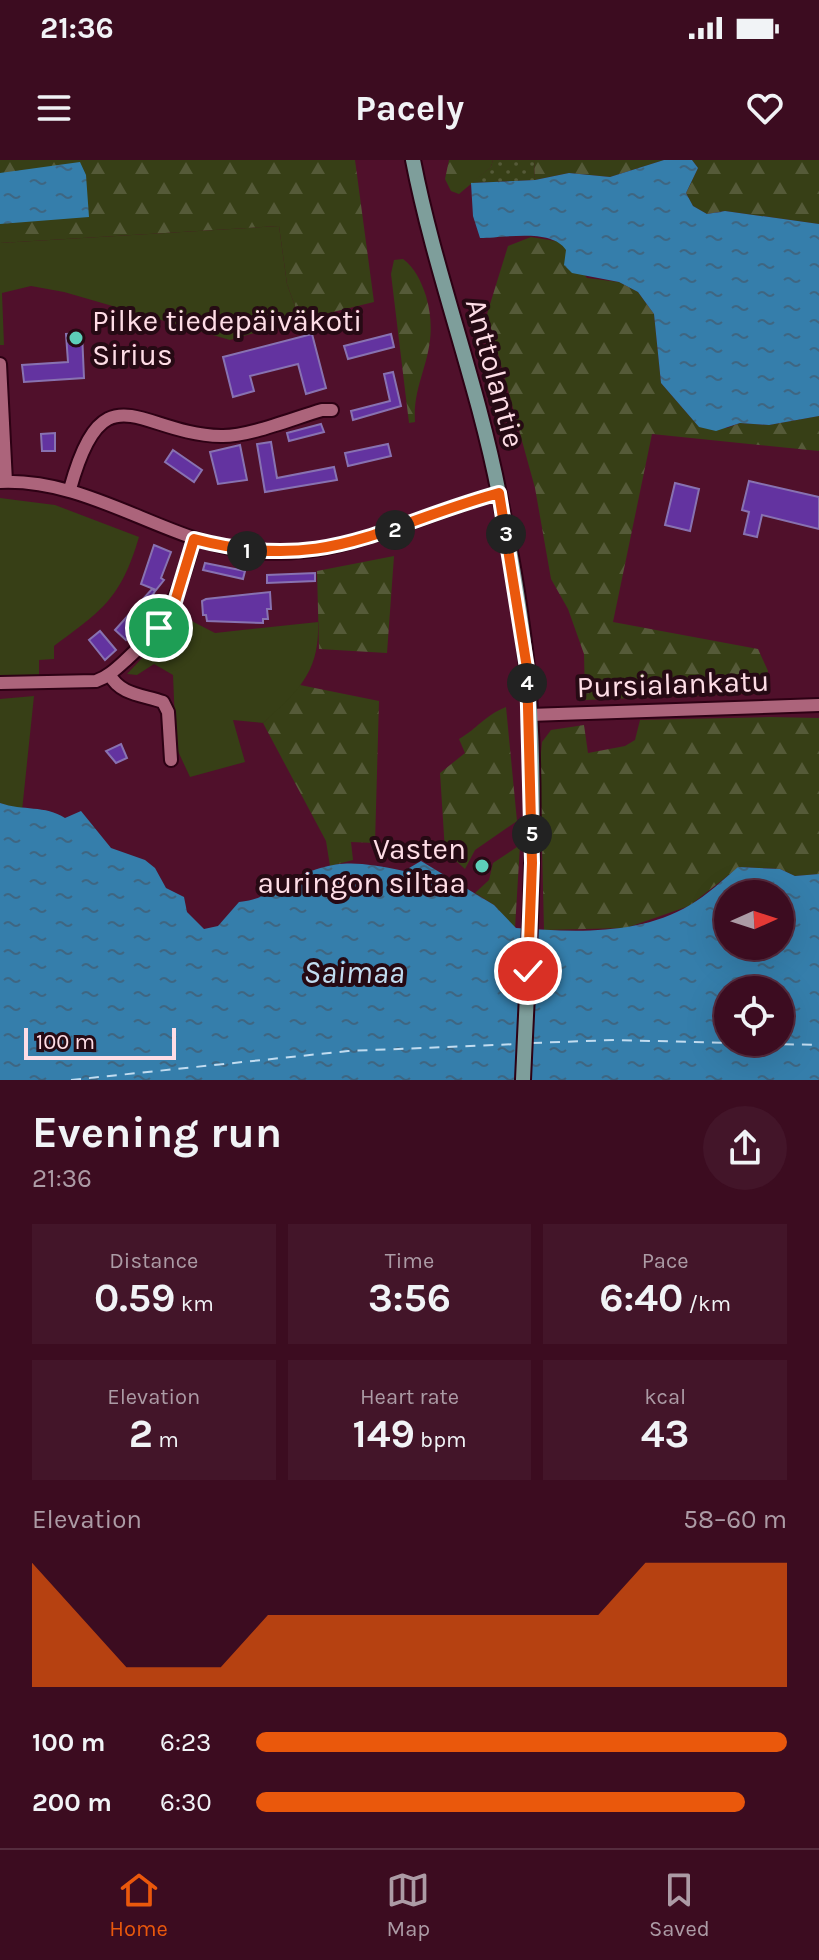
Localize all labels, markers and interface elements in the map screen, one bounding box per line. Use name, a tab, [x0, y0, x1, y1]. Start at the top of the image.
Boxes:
text: 21:36	[40, 10, 114, 46]
icon: menu	[32, 86, 76, 130]
icon: heart	[743, 86, 787, 130]
text: Pacely	[355, 87, 464, 129]
street label: Anttolantie	[458, 294, 532, 452]
place label: Pilke tiedepäiväkoti Sirius	[92, 303, 362, 373]
marker: Pilke tiedepäiväkoti Sirius	[67, 329, 85, 347]
pin: 2	[375, 510, 415, 550]
pin: 3	[486, 514, 526, 554]
text: 2	[388, 517, 402, 543]
text: 3	[499, 521, 513, 547]
pin: 1	[227, 531, 267, 571]
text: 1	[243, 538, 251, 564]
pin	[125, 594, 193, 662]
icon: arrive	[137, 606, 181, 650]
pin: 4	[507, 663, 547, 703]
street label: Pursialankatu	[576, 663, 770, 705]
text: 4	[520, 670, 534, 696]
pin: 5	[512, 814, 552, 854]
text: 5	[526, 821, 538, 847]
place label: Vasten auringon siltaa	[257, 831, 466, 901]
marker: Vasten auringon siltaa	[473, 857, 491, 875]
north arrow	[714, 880, 794, 960]
map controls	[714, 880, 794, 1056]
pin	[494, 937, 562, 1005]
icon: check	[506, 949, 550, 993]
water label: Saimaa	[303, 954, 405, 991]
button: locate	[714, 976, 794, 1056]
scale bar	[24, 1024, 176, 1060]
text: 100 m	[36, 1029, 95, 1055]
button: share	[703, 1106, 787, 1190]
text: Evening run	[32, 1107, 282, 1158]
text: 21:36	[32, 1163, 92, 1194]
text: Distance	[109, 1248, 198, 1274]
text: Time	[385, 1248, 434, 1274]
text: Pace	[642, 1248, 689, 1274]
text: 0.59	[94, 1274, 176, 1321]
text: 3:56	[368, 1274, 451, 1321]
text: 6:40	[599, 1274, 683, 1321]
text: km	[176, 1291, 214, 1317]
text: /km	[683, 1291, 731, 1317]
text: Elevation	[107, 1384, 200, 1410]
text: Heart rate	[360, 1384, 459, 1410]
text: kcal	[644, 1384, 686, 1410]
text: 2	[129, 1410, 153, 1457]
text: 149	[352, 1410, 415, 1457]
text: 43	[641, 1410, 690, 1457]
text: m	[153, 1427, 179, 1453]
text: bpm	[415, 1427, 467, 1453]
text: Elevation	[32, 1504, 142, 1535]
text: 58–60 m	[683, 1504, 787, 1535]
text: 100 m	[32, 1727, 105, 1758]
text: 6:23	[160, 1727, 211, 1758]
text: 200 m	[32, 1787, 112, 1818]
text: 6:30	[160, 1787, 212, 1818]
tab: Home	[109, 1868, 168, 1942]
tab: Map	[386, 1868, 430, 1942]
tab: Saved	[649, 1868, 710, 1942]

